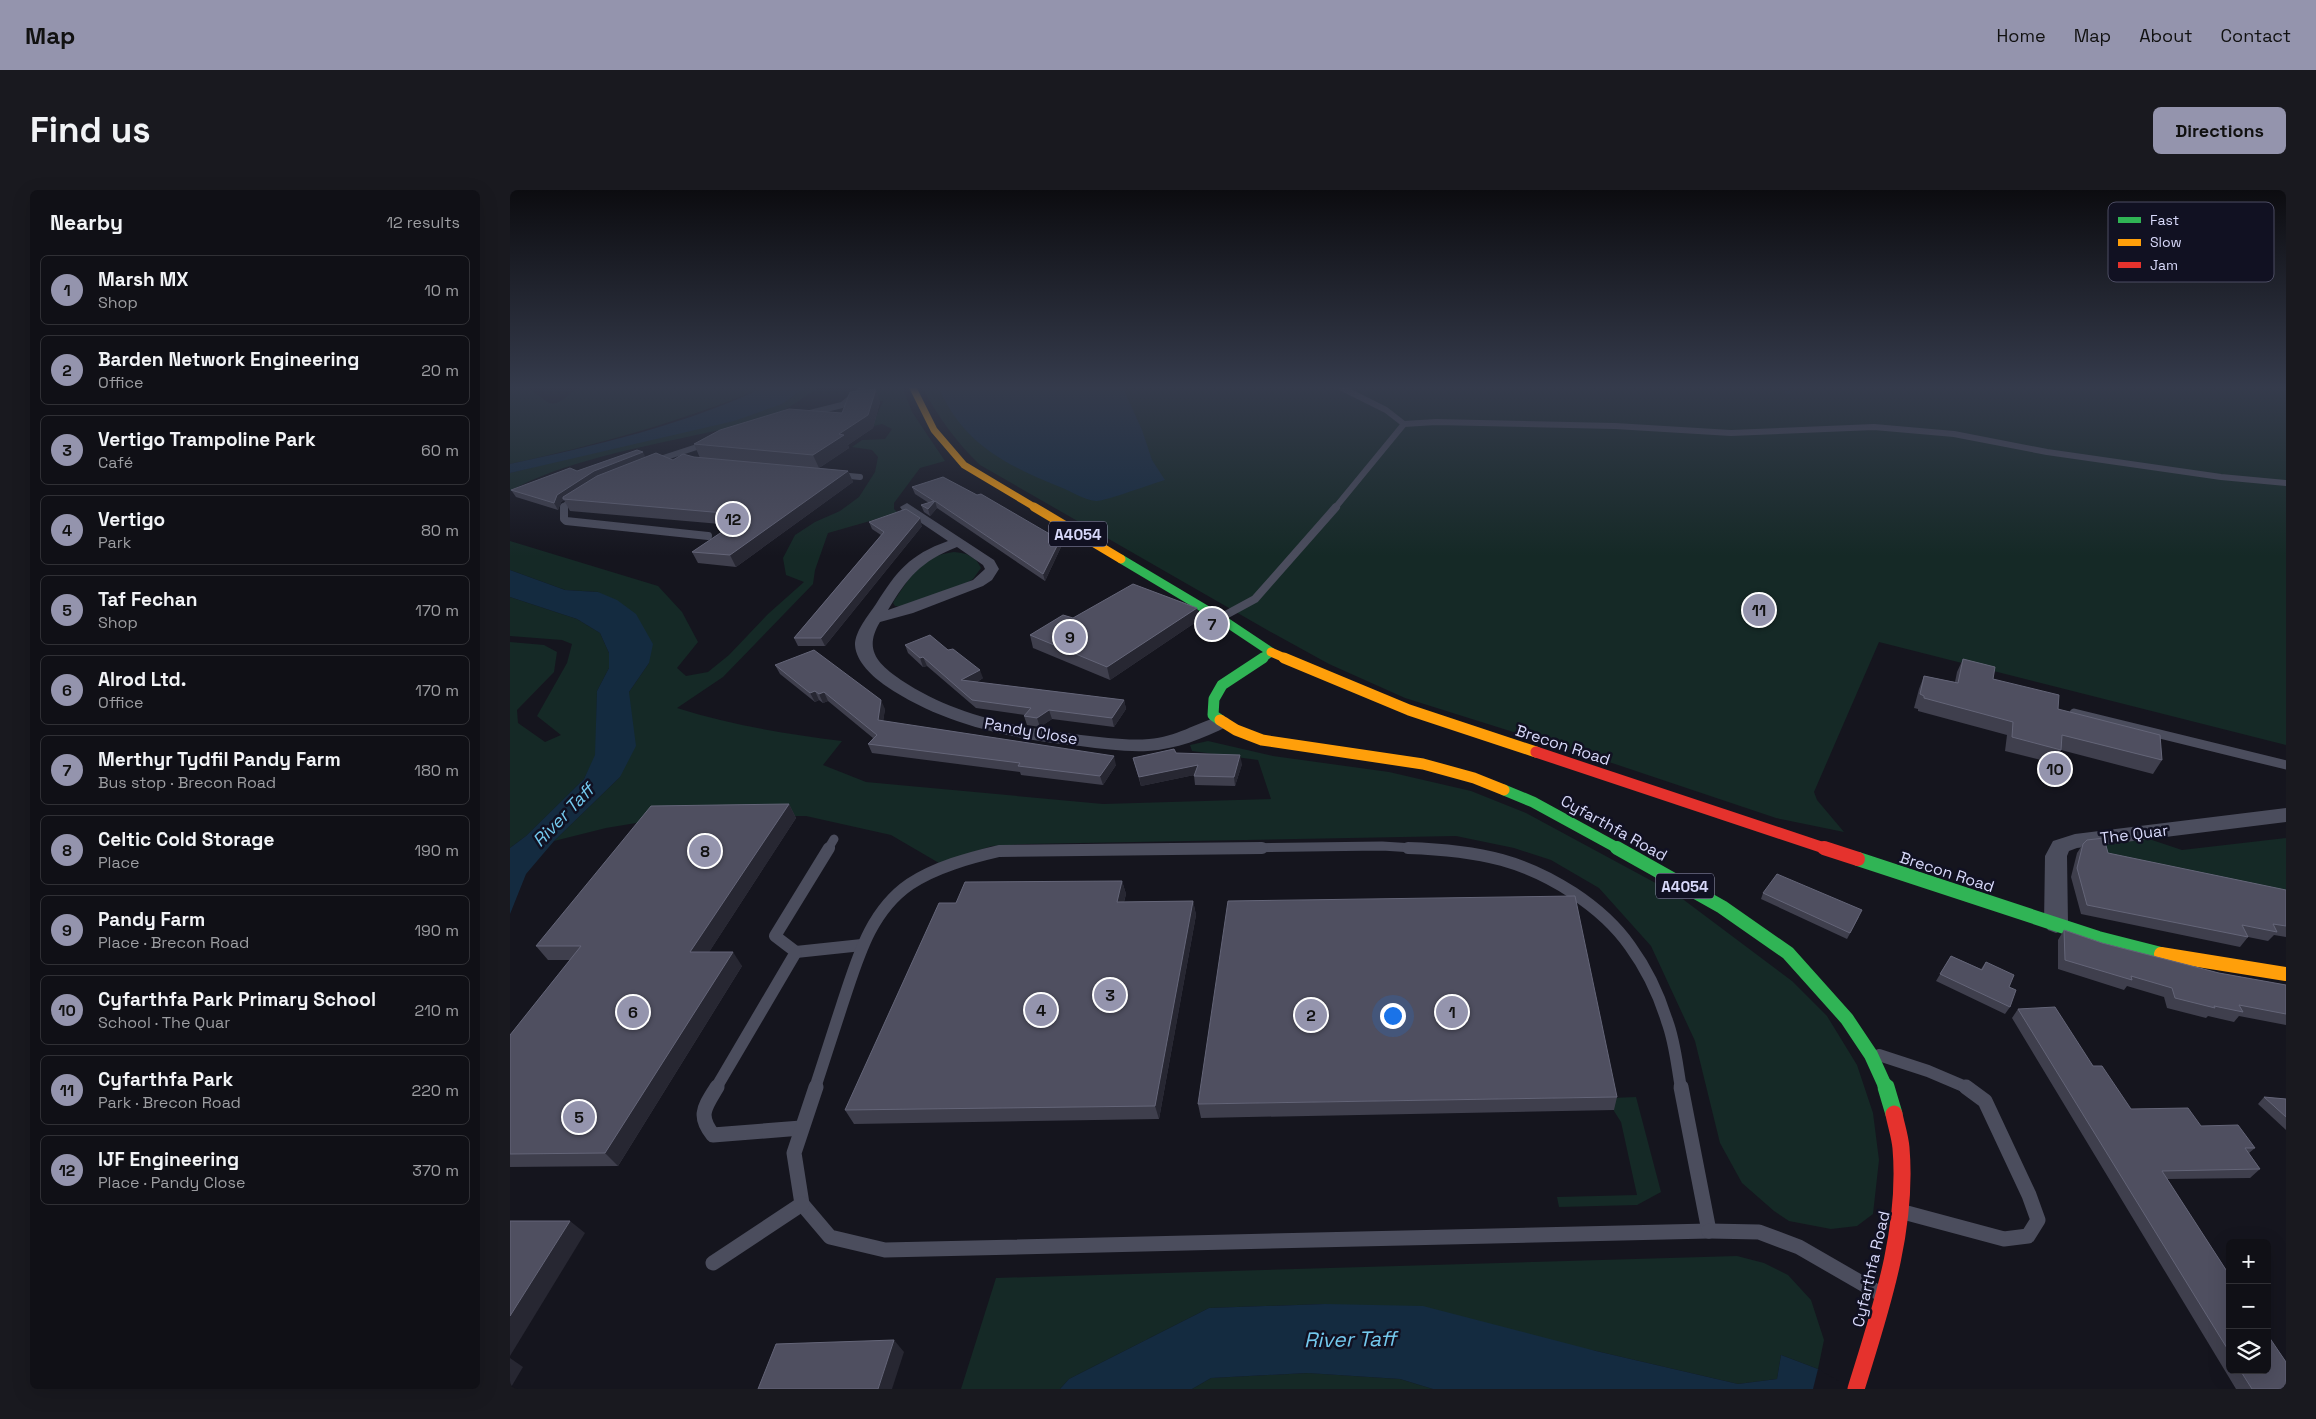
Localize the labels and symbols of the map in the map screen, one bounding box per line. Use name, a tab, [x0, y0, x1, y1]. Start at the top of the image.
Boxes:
legend	[2108, 202, 2274, 282]
text: Fast	[2150, 211, 2179, 229]
text: Slow	[2150, 233, 2182, 251]
text: Jam	[2150, 256, 2178, 274]
pin: 12	[717, 500, 749, 538]
road number: A4054	[1049, 522, 1107, 546]
pin: 11	[1743, 591, 1775, 629]
pin: 7	[1196, 605, 1228, 643]
pin: 9	[1054, 618, 1086, 656]
street label: Pandy Close	[983, 712, 1079, 750]
street label: Brecon Road	[1513, 720, 1613, 770]
pin: 10	[2039, 750, 2071, 788]
water label: River Taff	[527, 777, 600, 851]
street label: Cyfarthfa Road	[1557, 790, 1671, 866]
street label: The Quar	[2099, 819, 2169, 849]
pin: 8	[689, 832, 721, 870]
street label: Brecon Road	[1897, 847, 1997, 897]
road number: A4054	[1656, 874, 1714, 898]
pin: 3	[1094, 976, 1126, 1014]
pin: 4	[1025, 991, 1057, 1029]
pin: 6	[617, 993, 649, 1031]
pin: 1	[1436, 993, 1468, 1031]
pin: 2	[1295, 996, 1327, 1034]
your location	[1380, 1003, 1406, 1029]
pin: 5	[563, 1098, 595, 1136]
street label: Cyfarthfa Road	[1847, 1209, 1895, 1329]
water label: River Taff	[1304, 1325, 1399, 1353]

